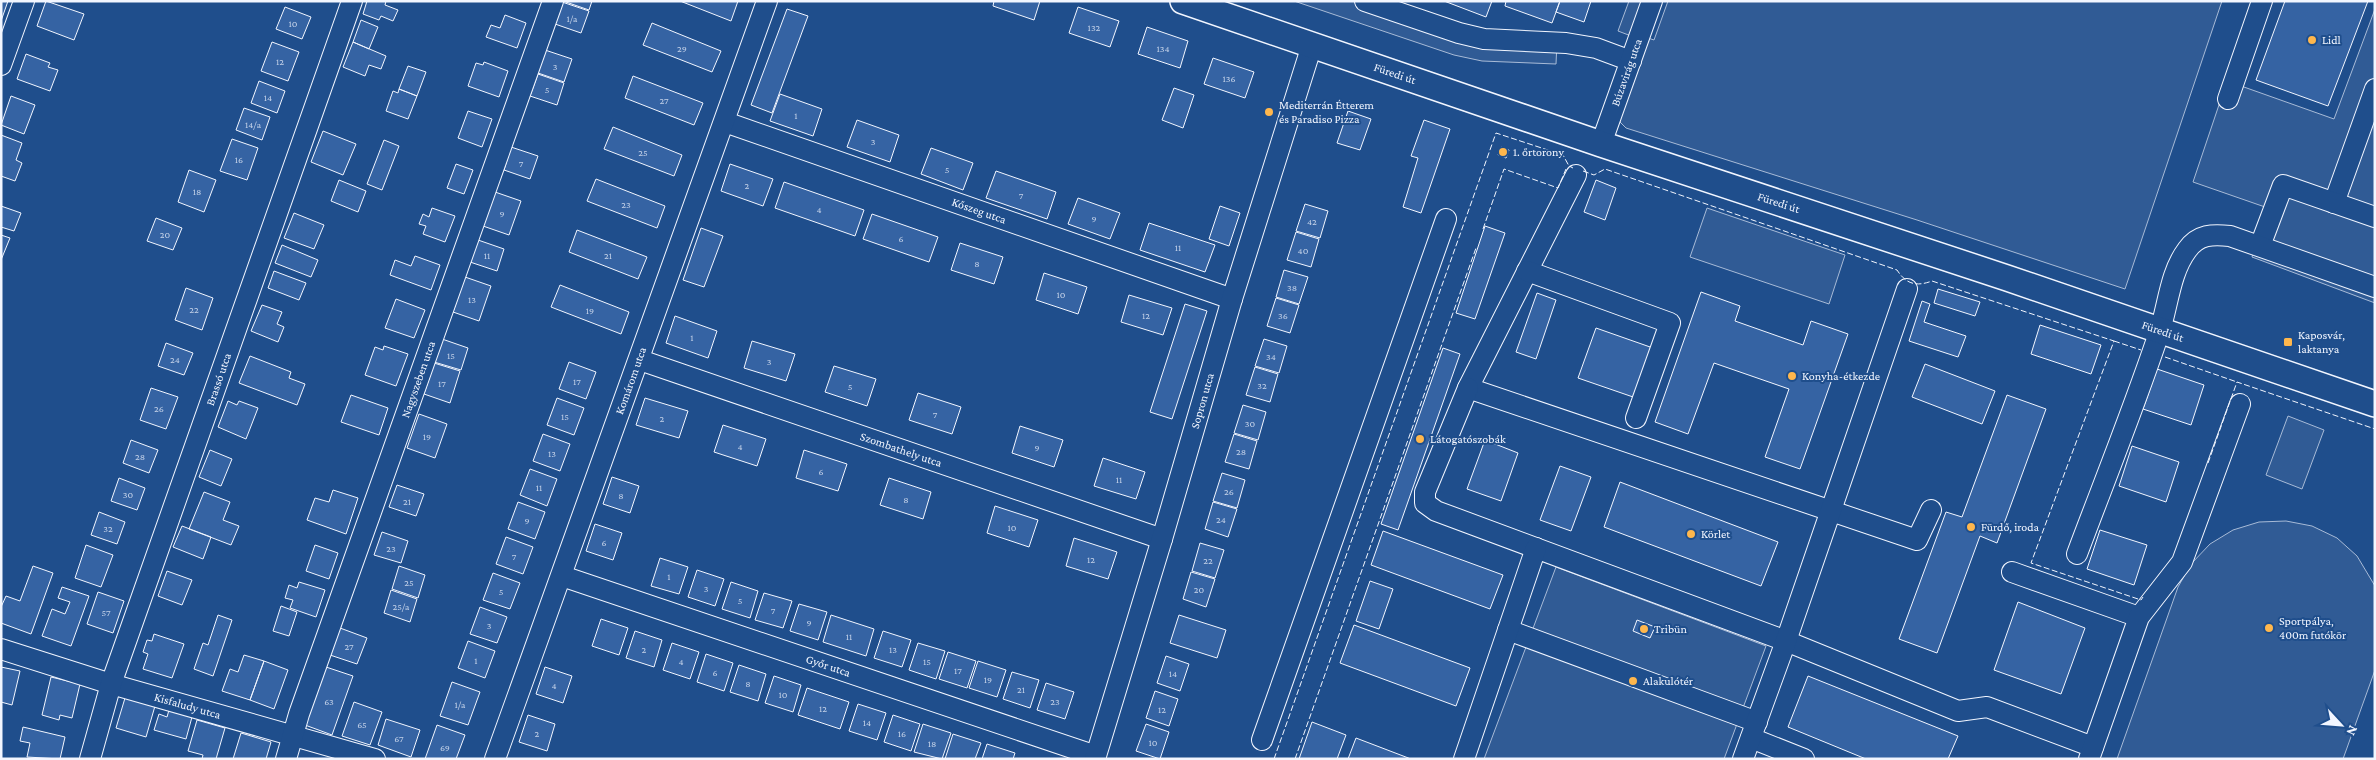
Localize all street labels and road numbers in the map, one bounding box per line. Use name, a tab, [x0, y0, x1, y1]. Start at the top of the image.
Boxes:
street label: Búzavirág utca	[1608, 36, 1645, 108]
street label: Füredi út	[1372, 60, 1419, 87]
street label: Füredi út	[1756, 189, 1803, 216]
street label: Kőszeg utca	[950, 195, 1008, 227]
street label: Füredi út	[2140, 318, 2187, 345]
street label: Nagyszeben utca	[398, 339, 438, 420]
street label: Komárom utca	[612, 345, 649, 416]
street label: Brassó utca	[203, 351, 234, 407]
street label: Sopron utca	[1188, 371, 1217, 430]
street label: Szombathely utca	[858, 429, 944, 470]
street label: Győr utca	[804, 652, 853, 680]
street label: Kisfaludy utca	[153, 690, 223, 722]

